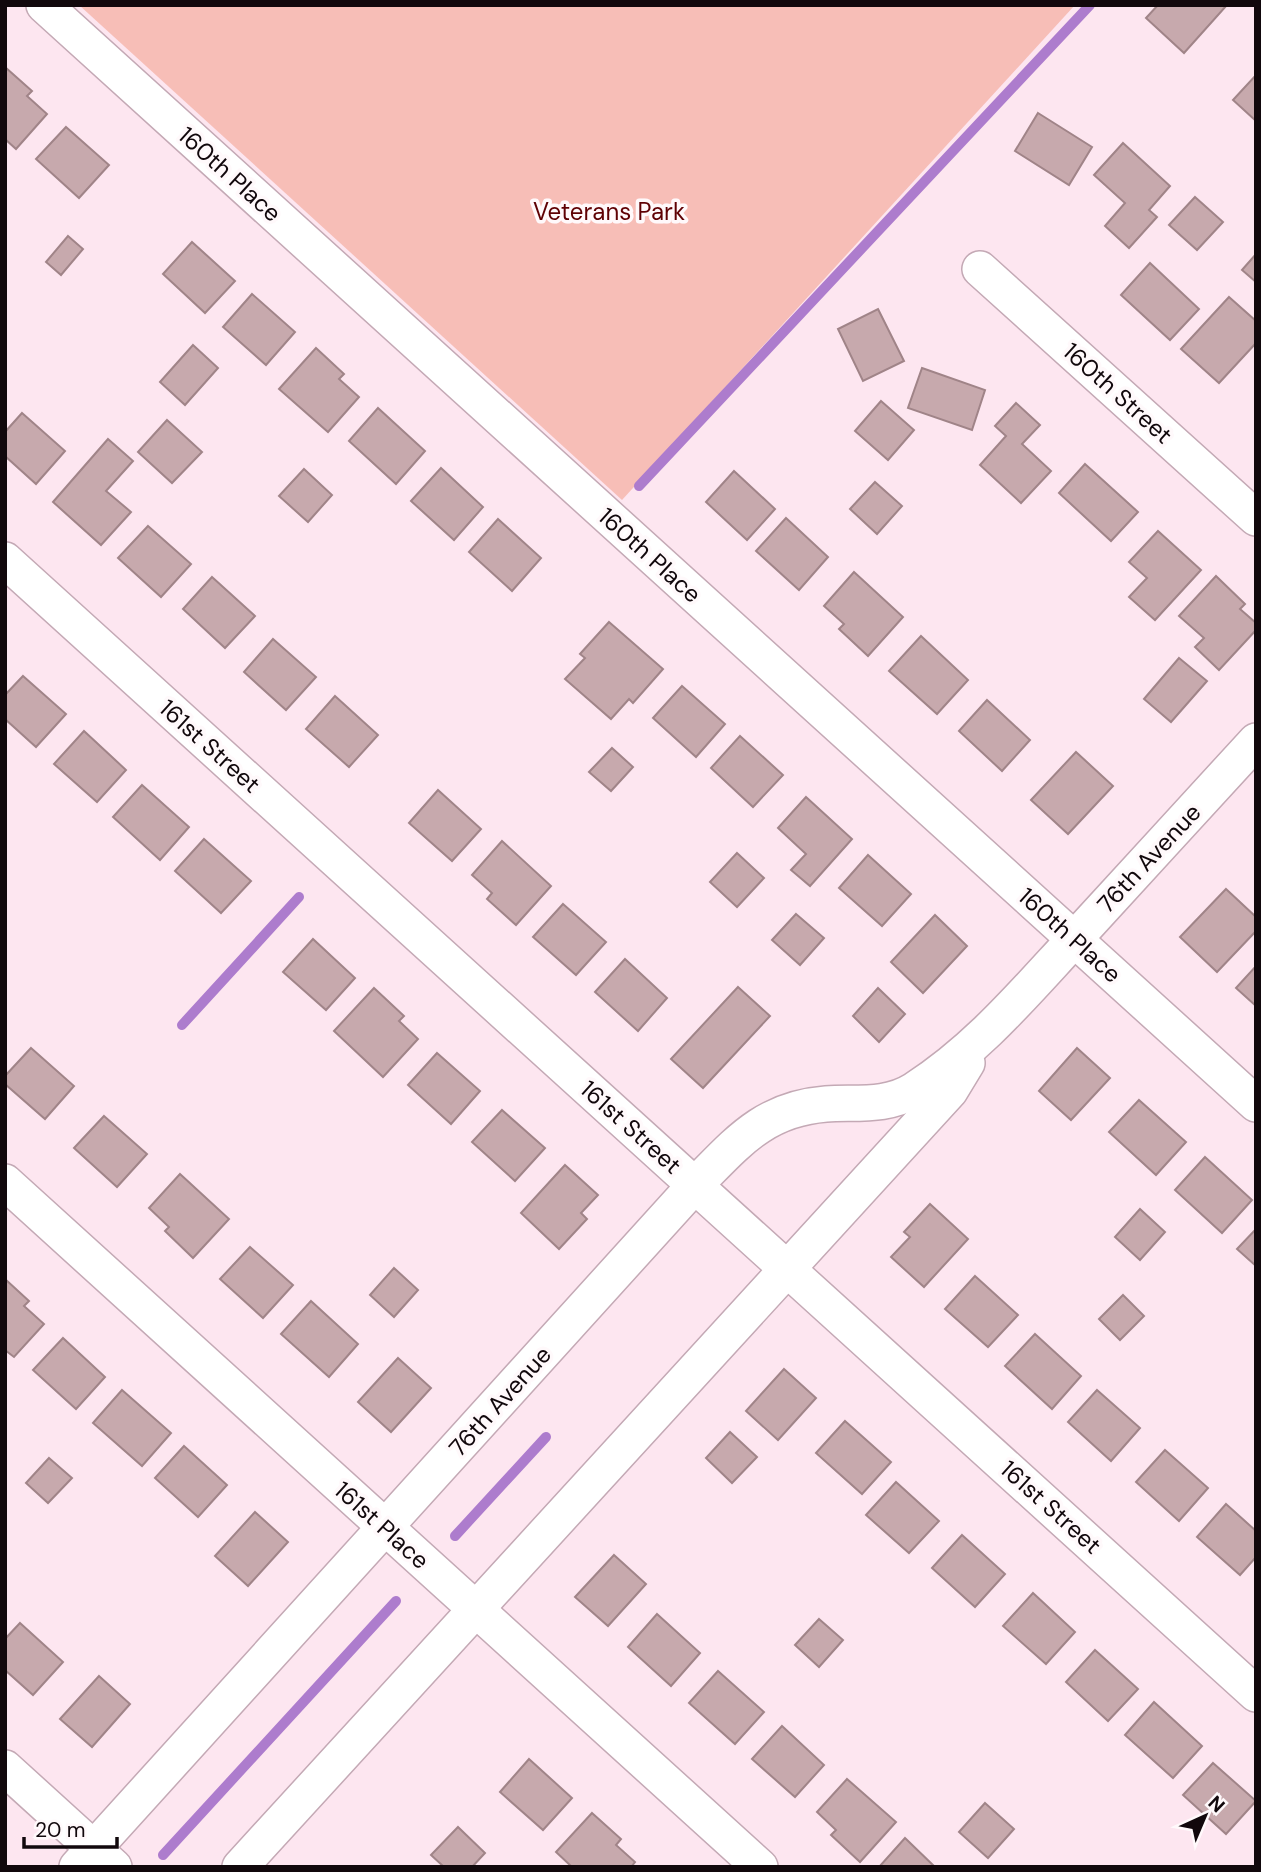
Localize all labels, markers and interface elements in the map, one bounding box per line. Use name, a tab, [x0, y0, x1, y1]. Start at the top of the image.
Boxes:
street label: 160th Place	[172, 120, 288, 228]
park label: Veterans Park	[533, 196, 685, 227]
street label: 160th Street	[1057, 336, 1179, 450]
street label: 160th Place	[592, 501, 708, 609]
street label: 161st Street	[153, 693, 267, 799]
street label: 76th Avenue	[1090, 797, 1208, 919]
street label: 160th Place	[1012, 881, 1128, 989]
street label: 161st Street	[574, 1074, 688, 1180]
street label: 76th Avenue	[442, 1339, 558, 1463]
street label: 161st Street	[994, 1454, 1108, 1560]
street label: 161st Place	[328, 1474, 436, 1576]
north arrow	[1170, 1781, 1240, 1851]
text: N	[1203, 1790, 1230, 1818]
scale bar	[24, 1806, 117, 1850]
text: 20 m	[35, 1816, 86, 1844]

